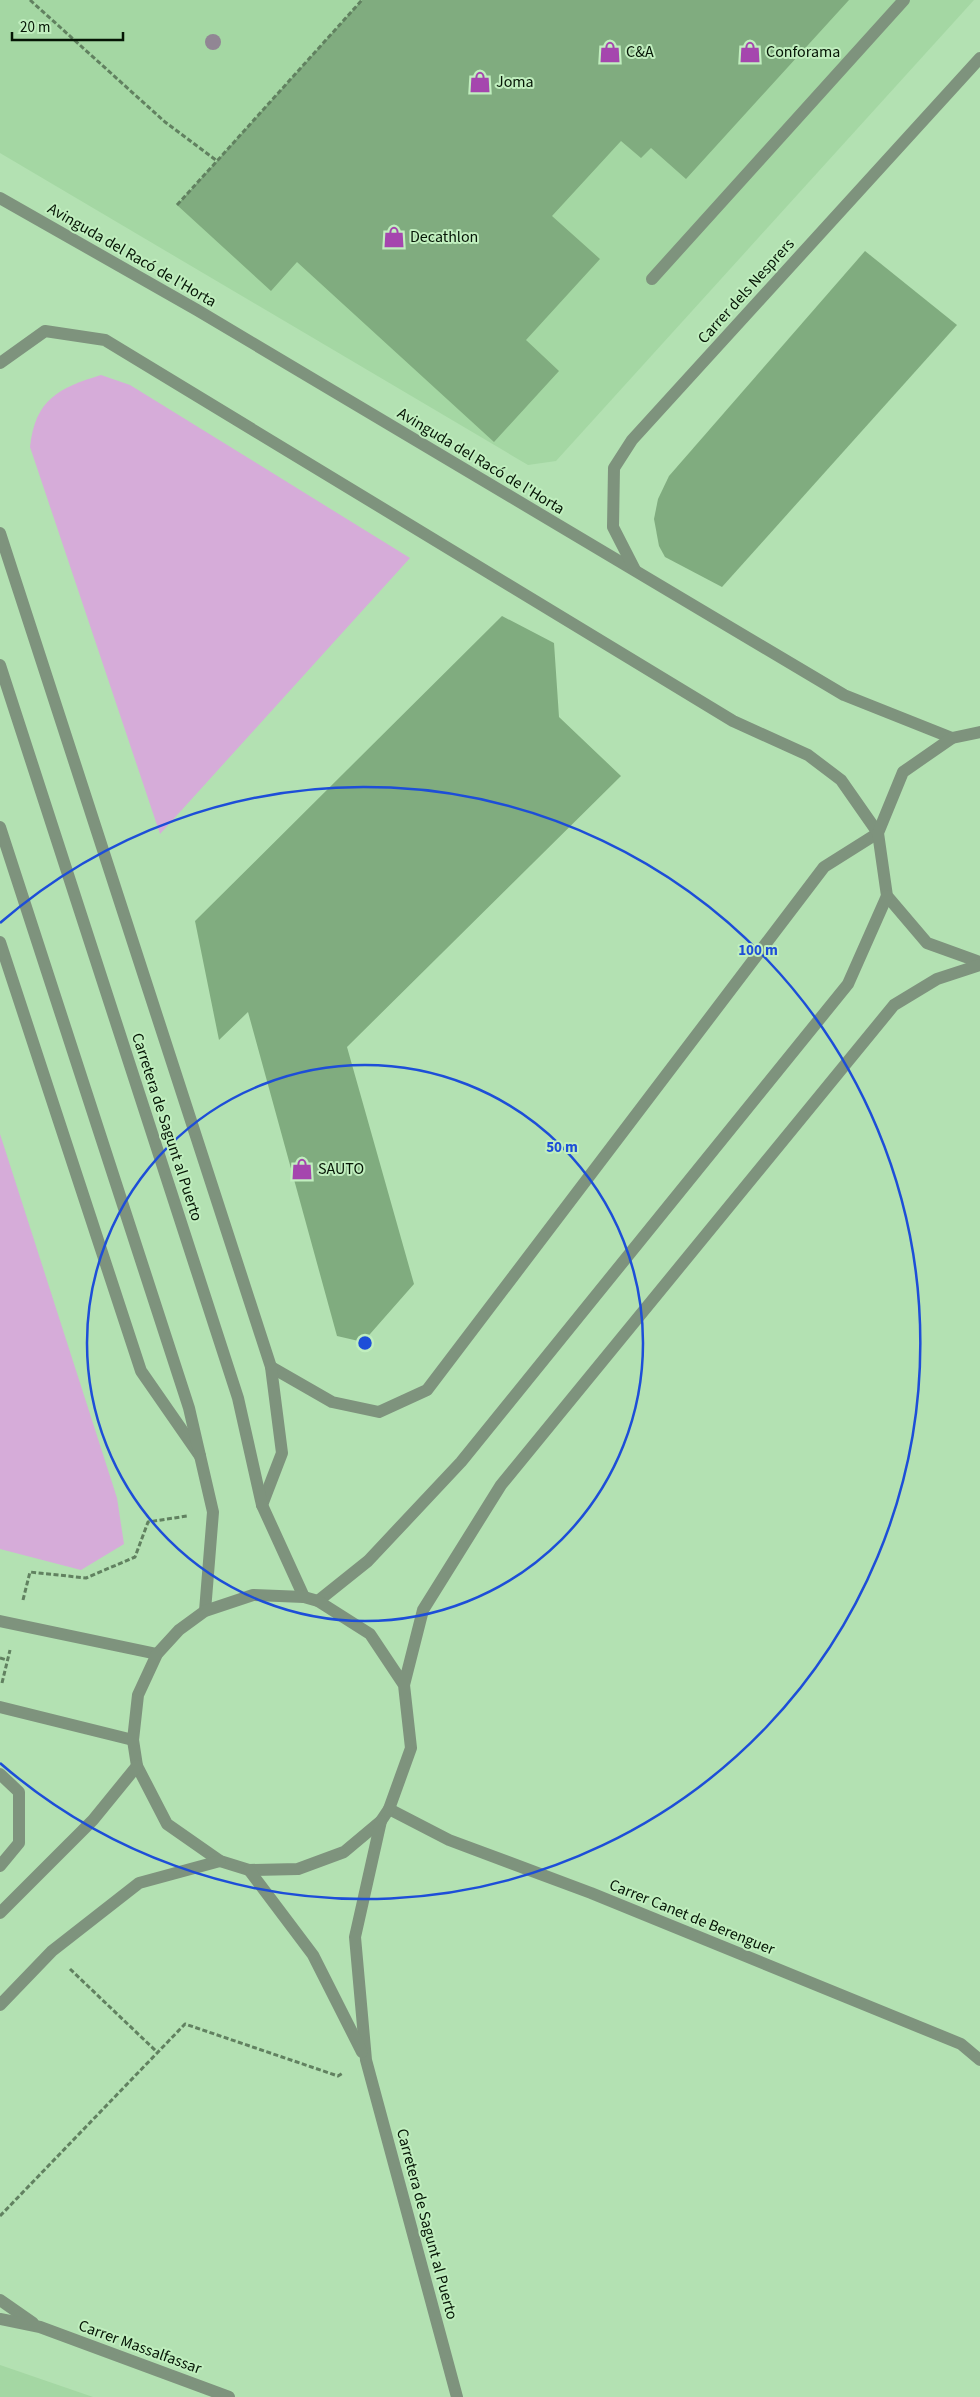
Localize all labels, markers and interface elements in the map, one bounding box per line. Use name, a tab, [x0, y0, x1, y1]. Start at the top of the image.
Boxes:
scale bar	[12, 10, 124, 42]
text: 20 m	[20, 17, 50, 38]
shop icon: C&A	[597, 39, 623, 65]
shop icon: Conforama	[737, 39, 763, 65]
place label: C&A	[626, 41, 654, 63]
place label: Conforama	[766, 41, 840, 63]
shop icon: Joma	[467, 69, 493, 95]
place label: Joma	[496, 71, 534, 93]
street label: Avinguda del Racó de l'Horta	[44, 198, 220, 312]
shop icon: Decathlon	[381, 224, 407, 250]
place label: Decathlon	[410, 226, 478, 248]
street label: Carrer dels Nesprers	[693, 233, 800, 349]
street label: Avinguda del Racó de l'Horta	[393, 402, 569, 520]
text: 100 m	[738, 940, 778, 961]
street label: Carretera de Sagunt al Puerto	[126, 1030, 208, 1224]
text: 50 m	[546, 1137, 578, 1158]
shop icon: SAUTO	[289, 1156, 315, 1182]
place label: SAUTO	[318, 1158, 364, 1180]
centre of rings	[356, 1334, 374, 1352]
street label: Carrer Canet de Berenguer	[606, 1874, 779, 1960]
street label: Carretera de Sagunt al Puerto	[391, 2126, 463, 2322]
street label: Carrer Massalfassar	[75, 2315, 205, 2380]

